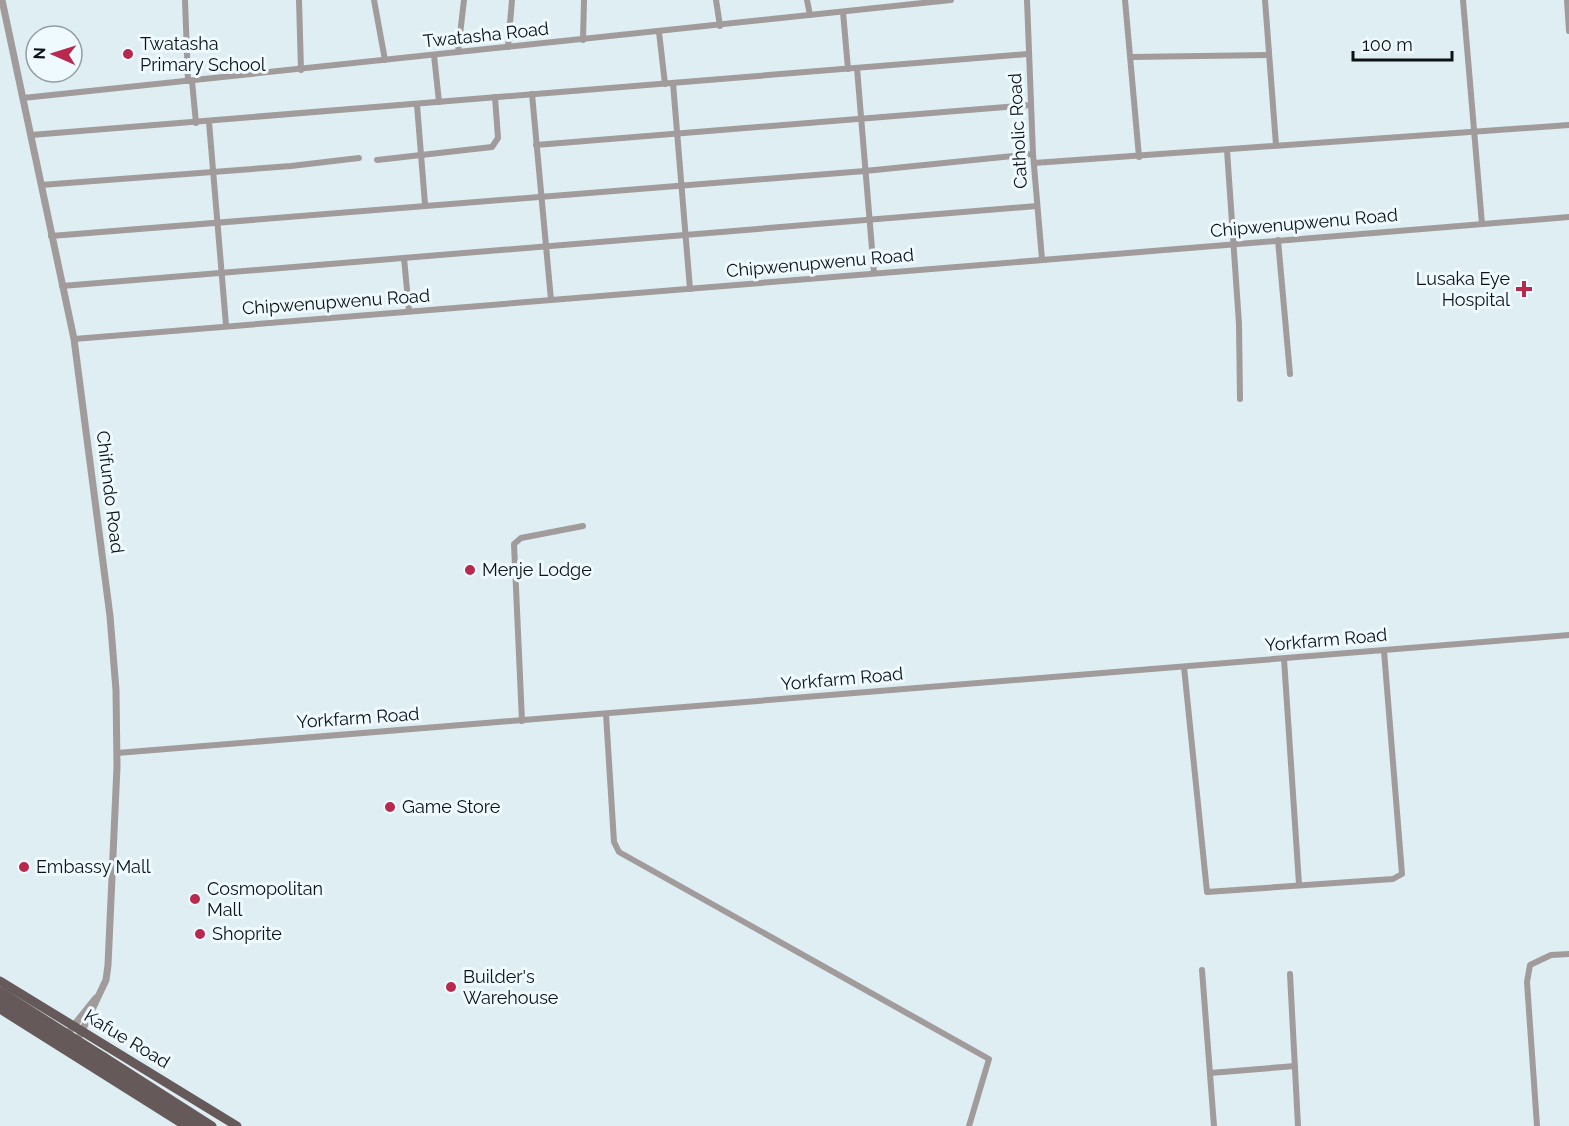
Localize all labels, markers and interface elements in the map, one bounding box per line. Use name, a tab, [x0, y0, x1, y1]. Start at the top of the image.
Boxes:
street label: Twatasha Road	[422, 17, 550, 52]
north arrow	[24, 24, 84, 84]
scale bar	[1353, 24, 1452, 62]
place label: Twatasha Primary School	[140, 33, 266, 75]
text: 100 m	[1362, 34, 1413, 55]
text: N	[30, 47, 49, 60]
marker: Twatasha Primary School	[121, 47, 135, 61]
street label: Catholic Road	[1004, 73, 1031, 189]
street label: Chipwenupwenu Road	[1209, 204, 1399, 241]
street label: Chipwenupwenu Road	[725, 244, 915, 281]
place label: Lusaka Eye Hospital	[1416, 268, 1510, 310]
marker: Lusaka Eye Hospital	[1515, 280, 1533, 298]
street label: Chipwenupwenu Road	[241, 284, 431, 319]
street label: Chifundo Road	[93, 429, 128, 555]
place label: Menje Lodge	[482, 559, 592, 580]
marker: Menje Lodge	[463, 563, 477, 577]
street label: Yorkfarm Road	[1264, 624, 1388, 655]
street label: Yorkfarm Road	[780, 663, 904, 694]
street label: Yorkfarm Road	[296, 703, 420, 732]
place label: Game Store	[402, 796, 501, 817]
marker: Game Store	[383, 800, 397, 814]
place label: Embassy Mall	[36, 856, 151, 877]
marker: Embassy Mall	[17, 860, 31, 874]
place label: Cosmopolitan Mall	[207, 878, 323, 920]
marker: Cosmopolitan Mall	[188, 892, 202, 906]
place label: Shoprite	[212, 923, 282, 944]
marker: Shoprite	[193, 927, 207, 941]
place label: Builder's Warehouse	[463, 966, 559, 1008]
marker: Builder's Warehouse	[444, 980, 458, 994]
street label: Kafue Road	[81, 1005, 174, 1072]

